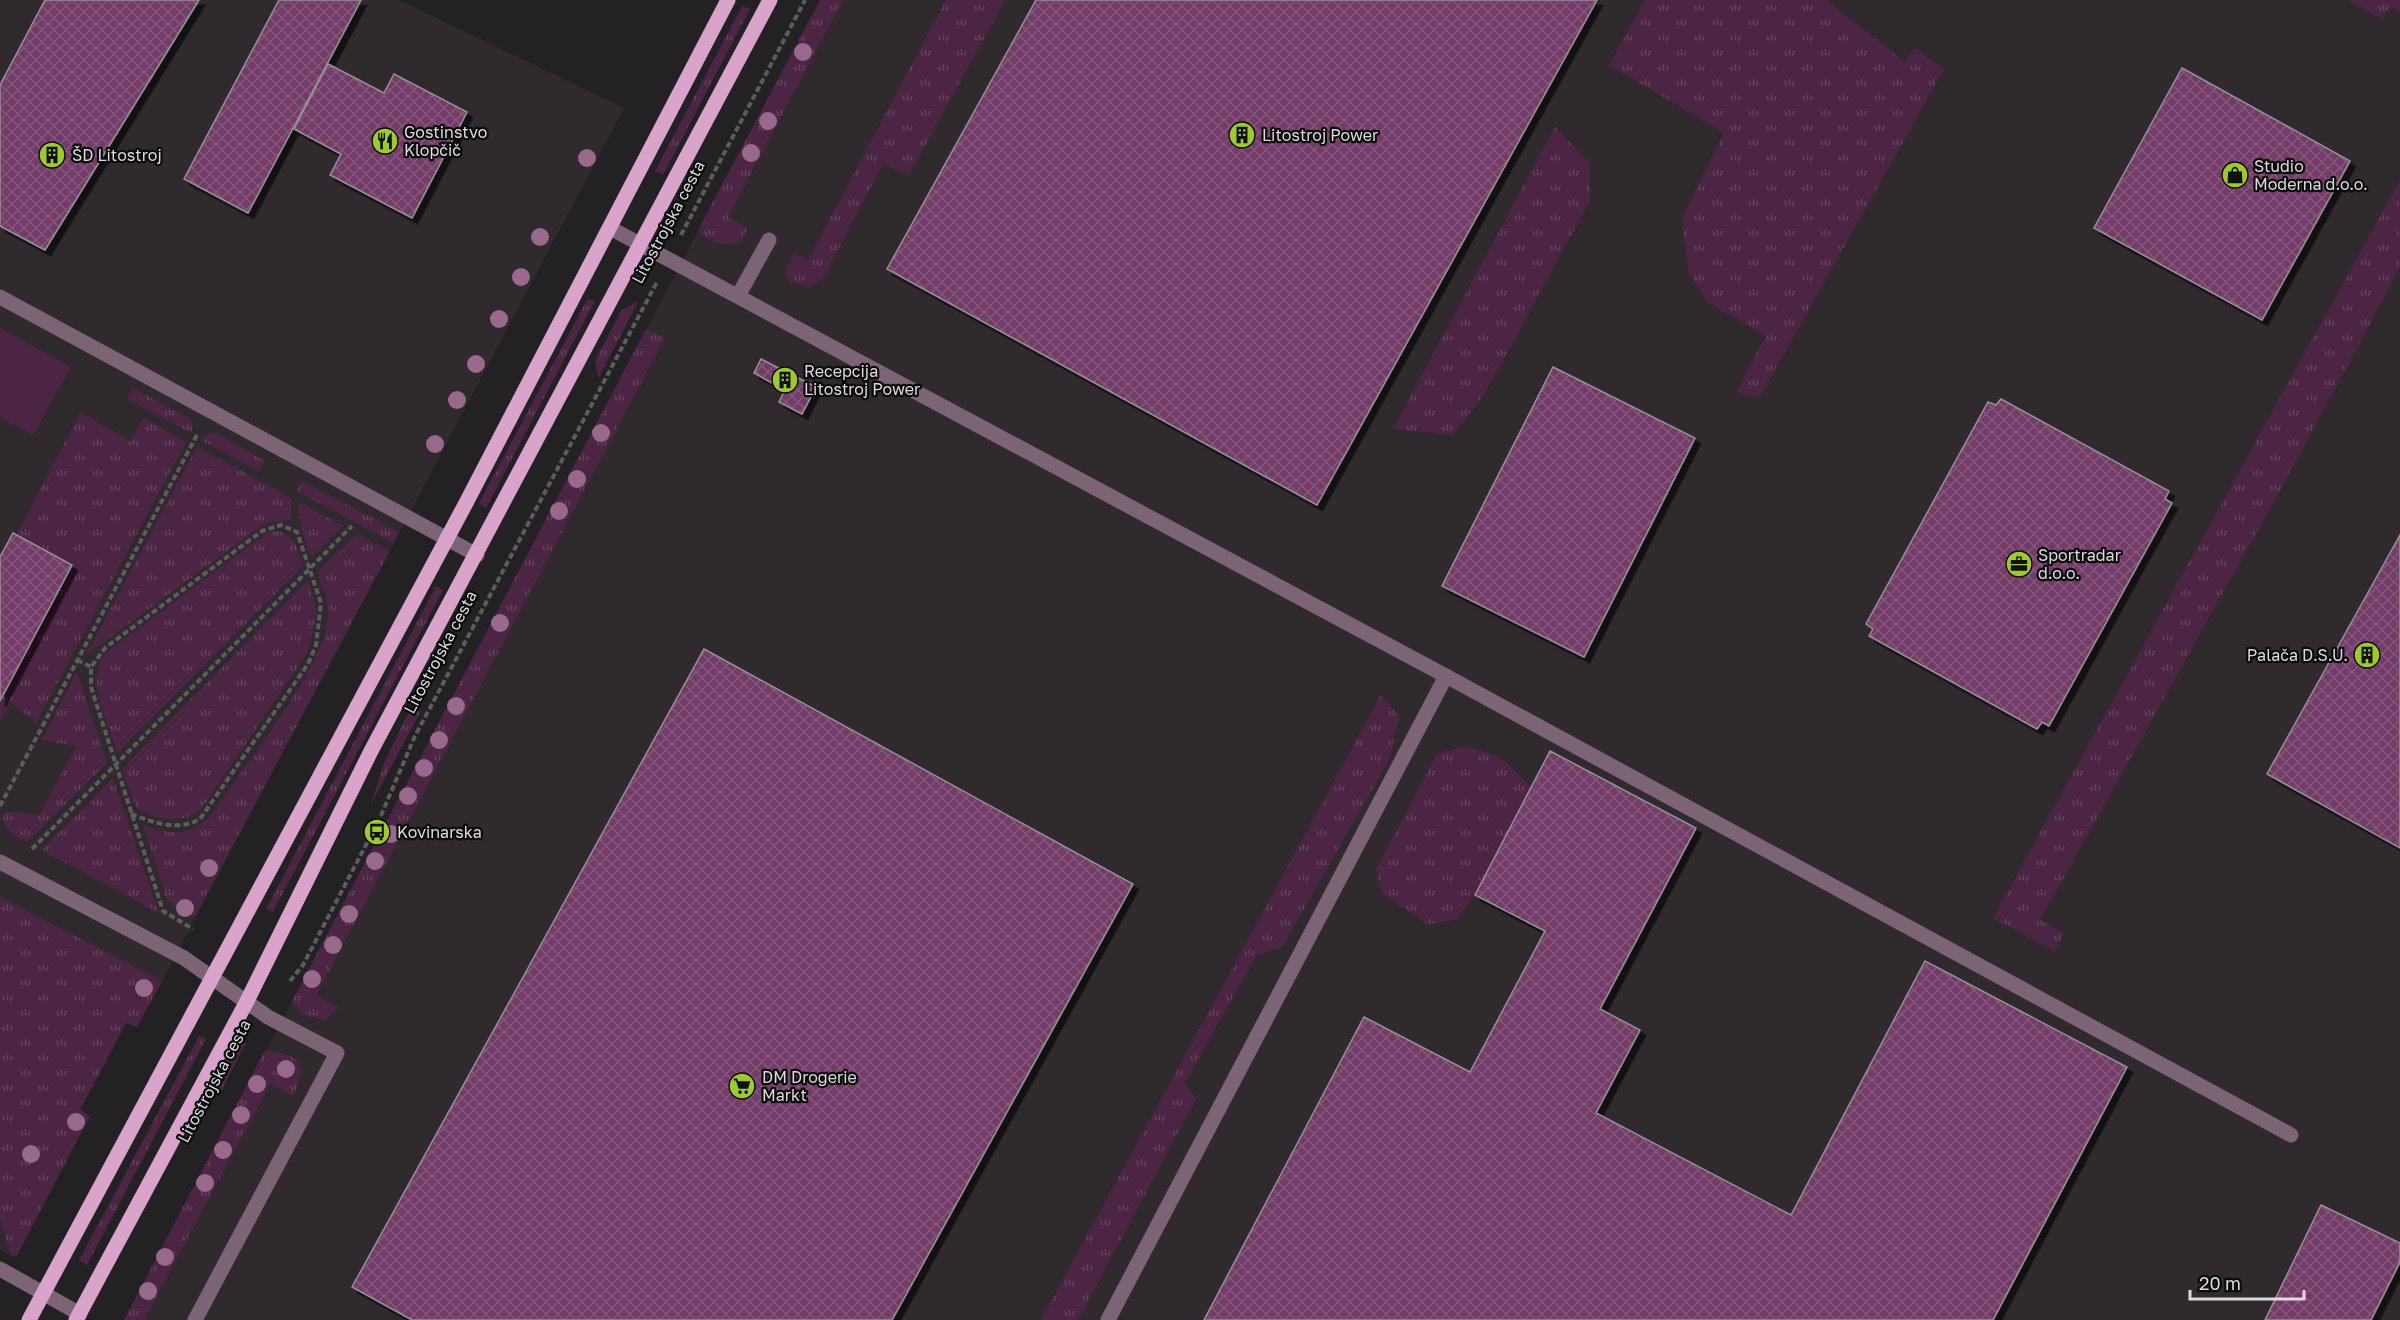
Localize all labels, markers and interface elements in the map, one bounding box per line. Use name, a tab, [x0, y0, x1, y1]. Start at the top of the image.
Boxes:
building icon: Litostroj Power	[1227, 120, 1257, 150]
place label: Gostinstvo Klopčič	[404, 122, 487, 160]
place label: Litostroj Power	[1262, 125, 1378, 145]
restaurant icon: Gostinstvo Klopčič	[370, 126, 400, 156]
building icon: ŠD Litostroj	[37, 140, 67, 170]
place label: ŠD Litostroj	[72, 145, 162, 165]
place label: Studio Moderna d.o.o.	[2254, 156, 2368, 194]
street label: Litostrojska cesta	[627, 157, 709, 287]
shop icon: Studio Moderna d.o.o.	[2220, 160, 2250, 190]
place label: Recepcija Litostroj Power	[804, 361, 920, 399]
building icon: Recepcija Litostroj Power	[770, 365, 800, 395]
place label: Sportradar d.o.o.	[2038, 545, 2121, 583]
office icon: Sportradar d.o.o.	[2004, 549, 2034, 579]
street label: Litostrojska cesta	[399, 587, 481, 717]
building icon: Palača D.S.U.	[2352, 640, 2382, 670]
place label: Palača D.S.U.	[2247, 645, 2348, 665]
bus stop icon: Kovinarska	[362, 817, 392, 847]
place label: Kovinarska	[397, 822, 482, 842]
street label: Litostrojska cesta	[173, 1016, 255, 1146]
place label: DM Drogerie Markt	[762, 1067, 857, 1105]
supermarket icon: DM Drogerie Markt	[727, 1071, 757, 1101]
scale bar	[2190, 1263, 2304, 1301]
text: 20 m	[2199, 1272, 2241, 1294]

